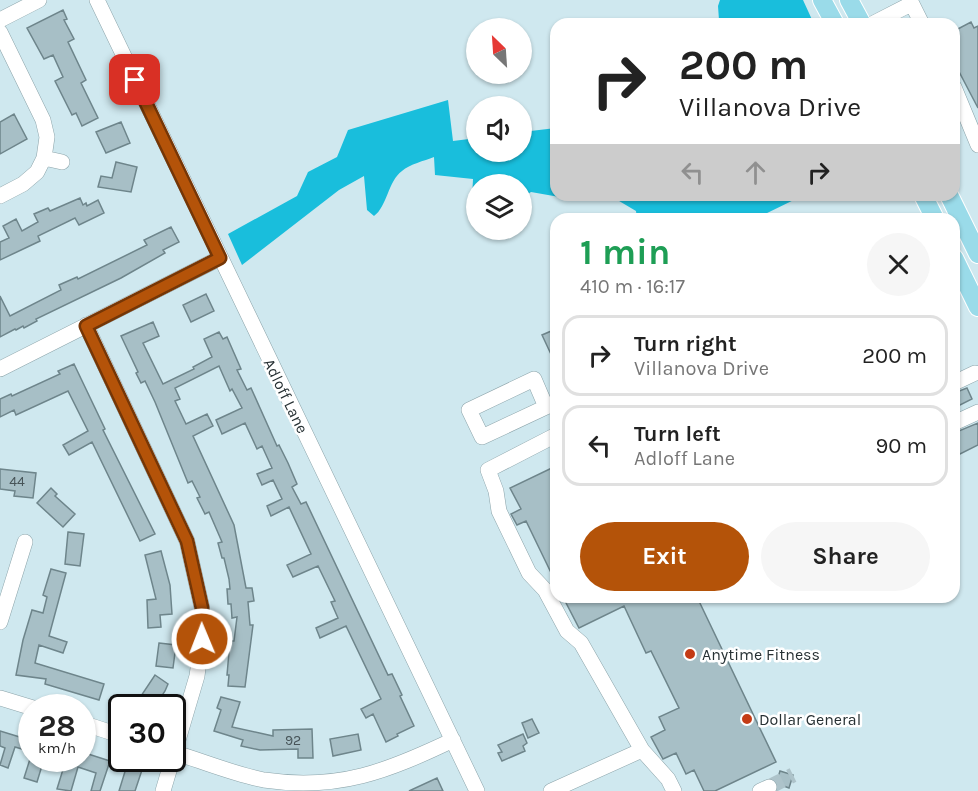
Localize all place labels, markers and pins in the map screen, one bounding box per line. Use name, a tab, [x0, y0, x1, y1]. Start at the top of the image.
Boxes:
pin	[109, 54, 160, 105]
place label: Anytime Fitness	[702, 645, 820, 664]
marker: Anytime Fitness	[683, 647, 697, 661]
place label: Dollar General	[759, 710, 861, 729]
marker: Dollar General	[740, 712, 754, 726]

